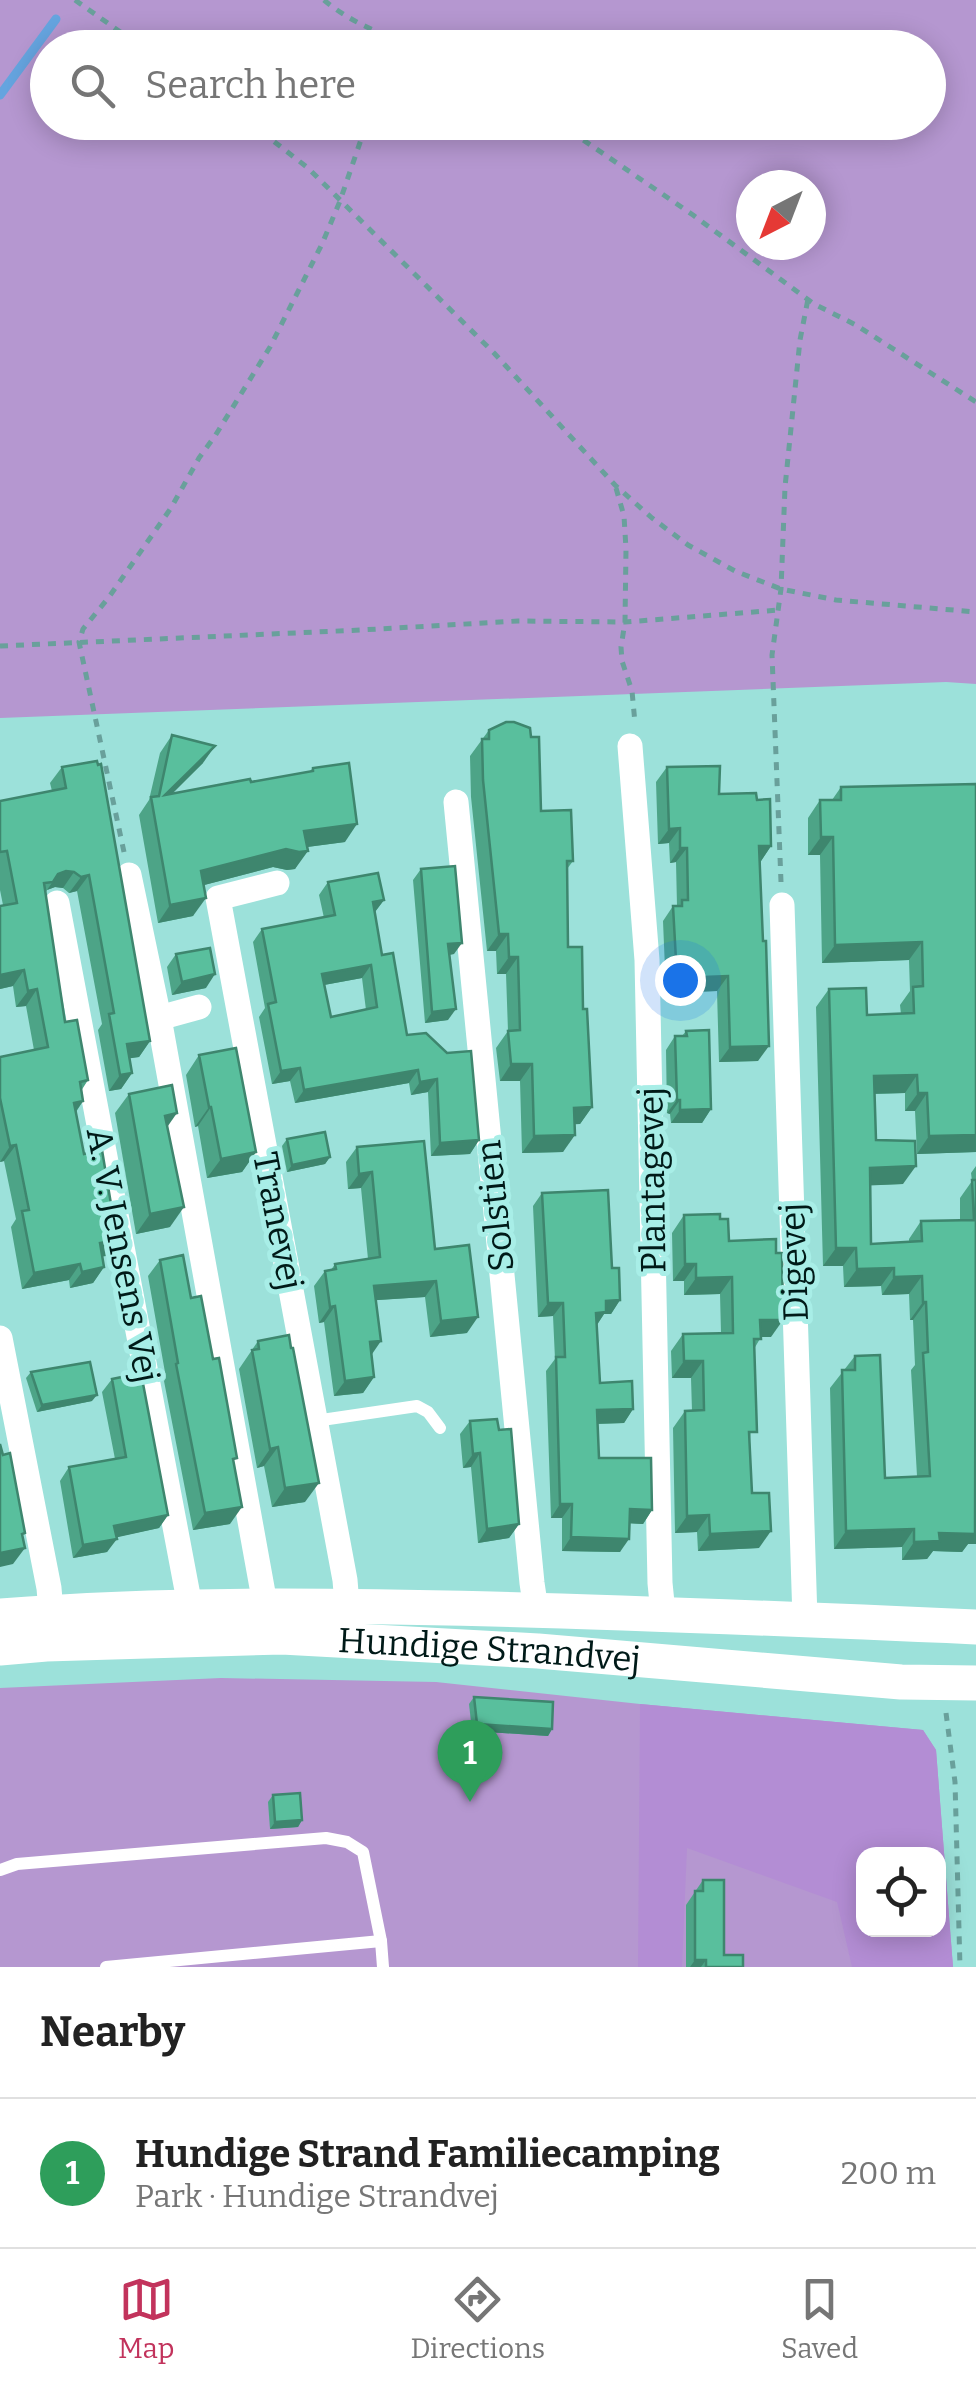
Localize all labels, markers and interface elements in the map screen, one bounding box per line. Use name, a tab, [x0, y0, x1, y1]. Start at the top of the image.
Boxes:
search box	[30, 30, 946, 140]
icon: search	[65, 58, 120, 113]
text: Search here	[145, 62, 356, 108]
north arrow	[736, 170, 826, 260]
your location	[655, 955, 706, 1006]
street label: Plantagevej	[629, 1087, 675, 1273]
street label: A. V. Jensens Vej	[78, 1124, 168, 1386]
street label: Solstien	[467, 1138, 523, 1274]
street label: Tranevej	[244, 1148, 312, 1294]
street label: Digevej	[771, 1202, 817, 1322]
street label: Hundige Strandvej	[337, 1619, 642, 1681]
pin: 1	[438, 1720, 502, 1802]
map controls	[856, 1847, 946, 1937]
button: locate	[856, 1847, 946, 1937]
text: Nearby	[40, 2007, 185, 2057]
text: Hundige Strand Familiecamping	[135, 2131, 720, 2177]
text: 1	[66, 2154, 79, 2192]
text: 200 m	[841, 2154, 936, 2192]
text: Park · Hundige Strandvej	[135, 2177, 499, 2215]
tab: Map	[118, 2272, 174, 2365]
tab: Directions	[410, 2272, 545, 2365]
tab: Saved	[781, 2272, 858, 2365]

